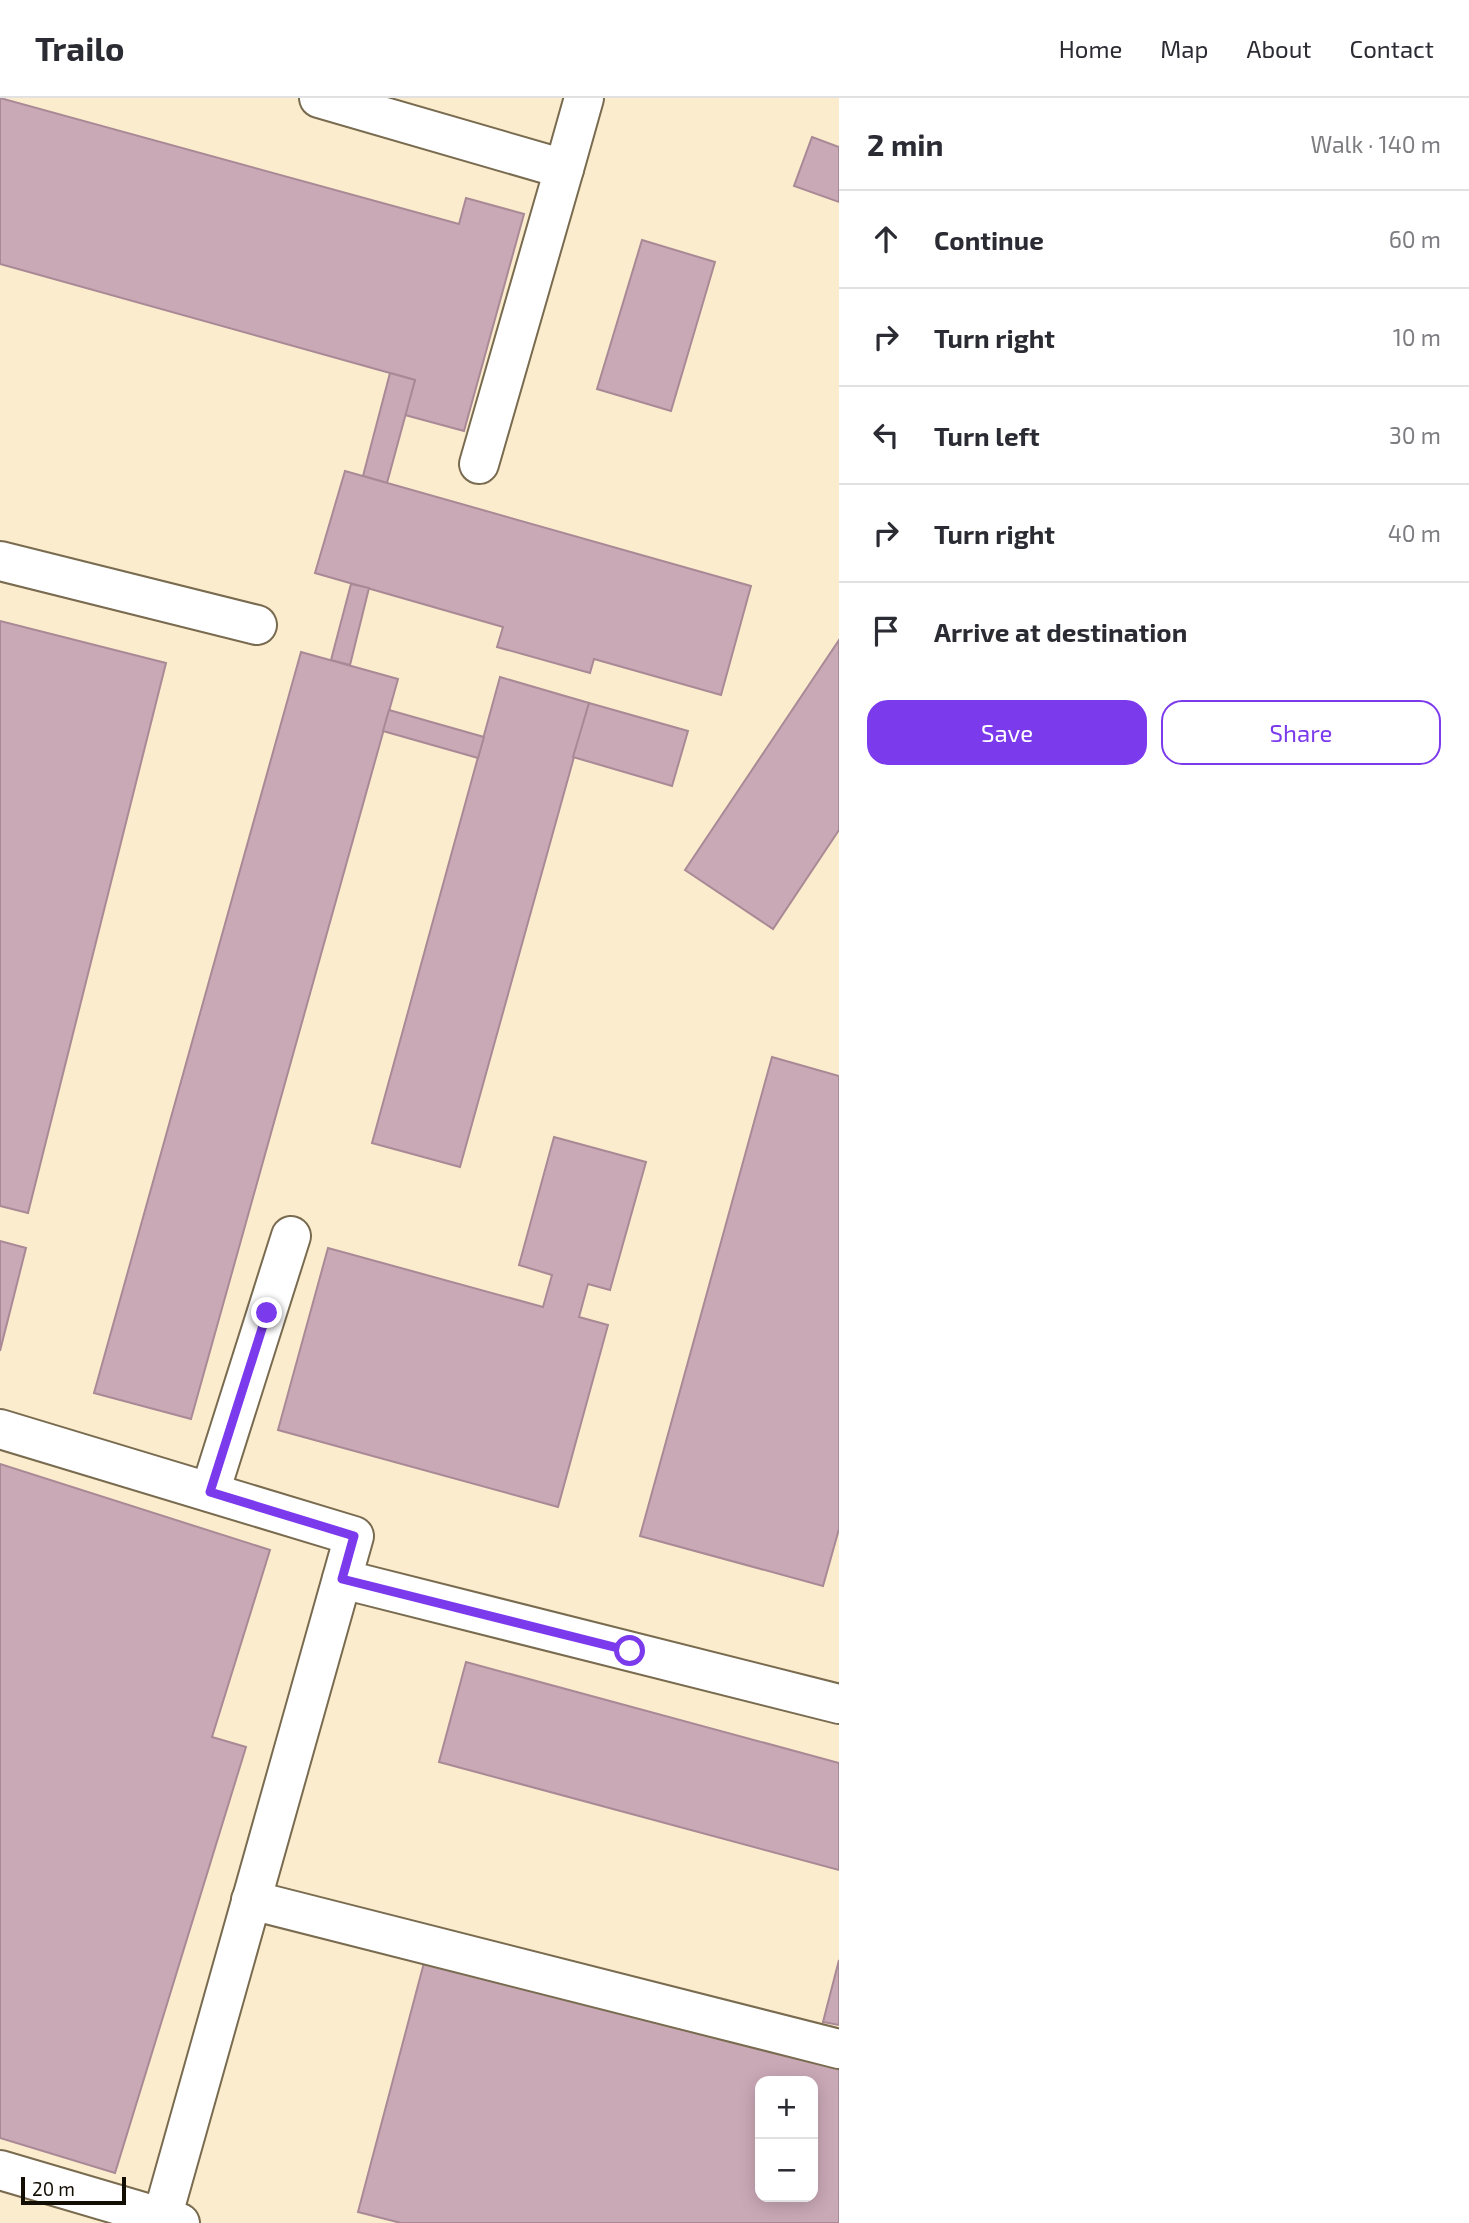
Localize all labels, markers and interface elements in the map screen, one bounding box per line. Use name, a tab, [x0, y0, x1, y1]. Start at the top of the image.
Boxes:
text: Trailo	[35, 28, 125, 68]
text: Home	[1059, 34, 1122, 63]
text: Map	[1160, 34, 1208, 63]
text: About	[1246, 34, 1312, 63]
text: Contact	[1350, 34, 1434, 63]
text: 2 min	[867, 126, 944, 162]
text: Walk · 140 m	[1310, 130, 1441, 158]
icon: ahead	[867, 220, 905, 258]
text: Continue	[934, 224, 1044, 255]
text: 60 m	[1389, 225, 1441, 253]
icon: right	[867, 318, 905, 356]
text: Turn right	[934, 322, 1055, 353]
text: 10 m	[1393, 323, 1441, 351]
icon: left	[867, 416, 905, 454]
text: Turn left	[934, 420, 1040, 451]
text: 30 m	[1389, 421, 1441, 449]
icon: right	[867, 514, 905, 552]
text: Turn right	[934, 518, 1055, 549]
text: 40 m	[1388, 519, 1441, 547]
icon: arrive	[867, 612, 905, 650]
text: Arrive at destination	[934, 616, 1187, 647]
button: Save	[867, 700, 1147, 765]
button: Share	[1161, 700, 1441, 765]
route end	[251, 1297, 282, 1328]
route start	[614, 1635, 645, 1666]
map controls	[755, 2076, 818, 2202]
button: +	[755, 2076, 818, 2139]
button: −	[755, 2139, 818, 2202]
scale bar	[21, 2174, 126, 2206]
text: 20 m	[32, 2177, 75, 2200]

